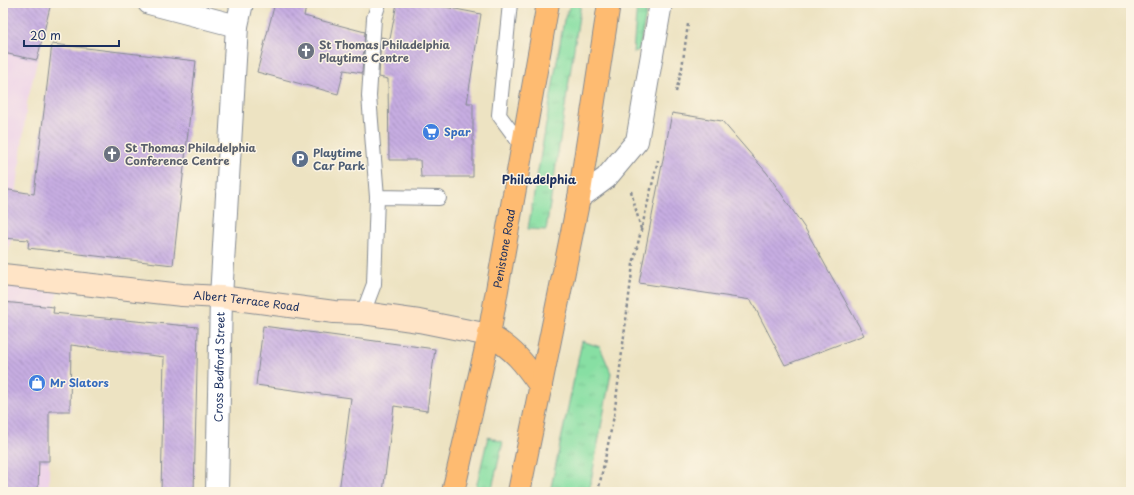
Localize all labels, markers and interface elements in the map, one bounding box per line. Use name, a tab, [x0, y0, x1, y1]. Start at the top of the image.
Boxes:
scale bar	[24, 22, 119, 48]
text: 20 m	[30, 26, 61, 44]
place label: St Thomas Philadelphia Playtime Centre	[319, 36, 451, 66]
church icon: St Thomas Philadelphia Playtime Centre	[296, 41, 316, 61]
supermarket icon: Spar	[421, 122, 441, 142]
place label: Spar	[444, 123, 471, 140]
place label: St Thomas Philadelphia Conference Centre	[125, 139, 257, 169]
church icon: St Thomas Philadelphia Conference Centre	[102, 144, 122, 164]
place label: Playtime Car Park	[313, 144, 366, 174]
parking icon: Playtime Car Park	[290, 149, 310, 169]
district label: Philadelphia	[502, 170, 577, 188]
street label: Penistone Road	[488, 207, 519, 289]
street label: Albert Terrace Road	[193, 287, 301, 315]
street label: Cross Bedford Street	[209, 311, 229, 422]
shop icon: Mr Slators	[27, 373, 47, 393]
place label: Mr Slators	[50, 374, 109, 391]

